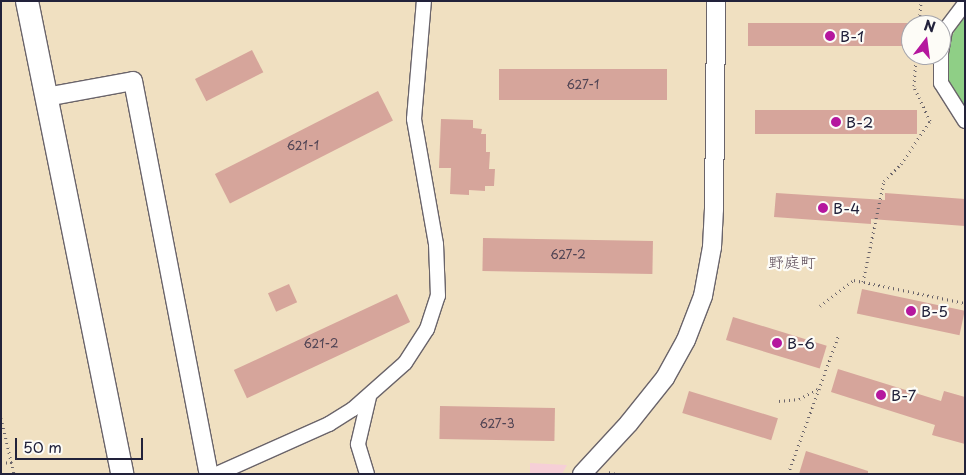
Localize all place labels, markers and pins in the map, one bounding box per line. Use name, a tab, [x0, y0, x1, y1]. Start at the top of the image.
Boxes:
place label: B-1	[840, 27, 864, 45]
marker: B-1	[824, 30, 836, 42]
place label: B-2	[846, 113, 873, 131]
marker: B-2	[830, 116, 842, 128]
place label: B-4	[833, 199, 860, 217]
marker: B-4	[817, 202, 829, 214]
place label: B-5	[921, 302, 948, 320]
marker: B-5	[905, 305, 917, 317]
place label: B-6	[787, 334, 815, 352]
marker: B-6	[771, 337, 783, 349]
place label: B-7	[891, 386, 916, 404]
marker: B-7	[875, 389, 887, 401]

